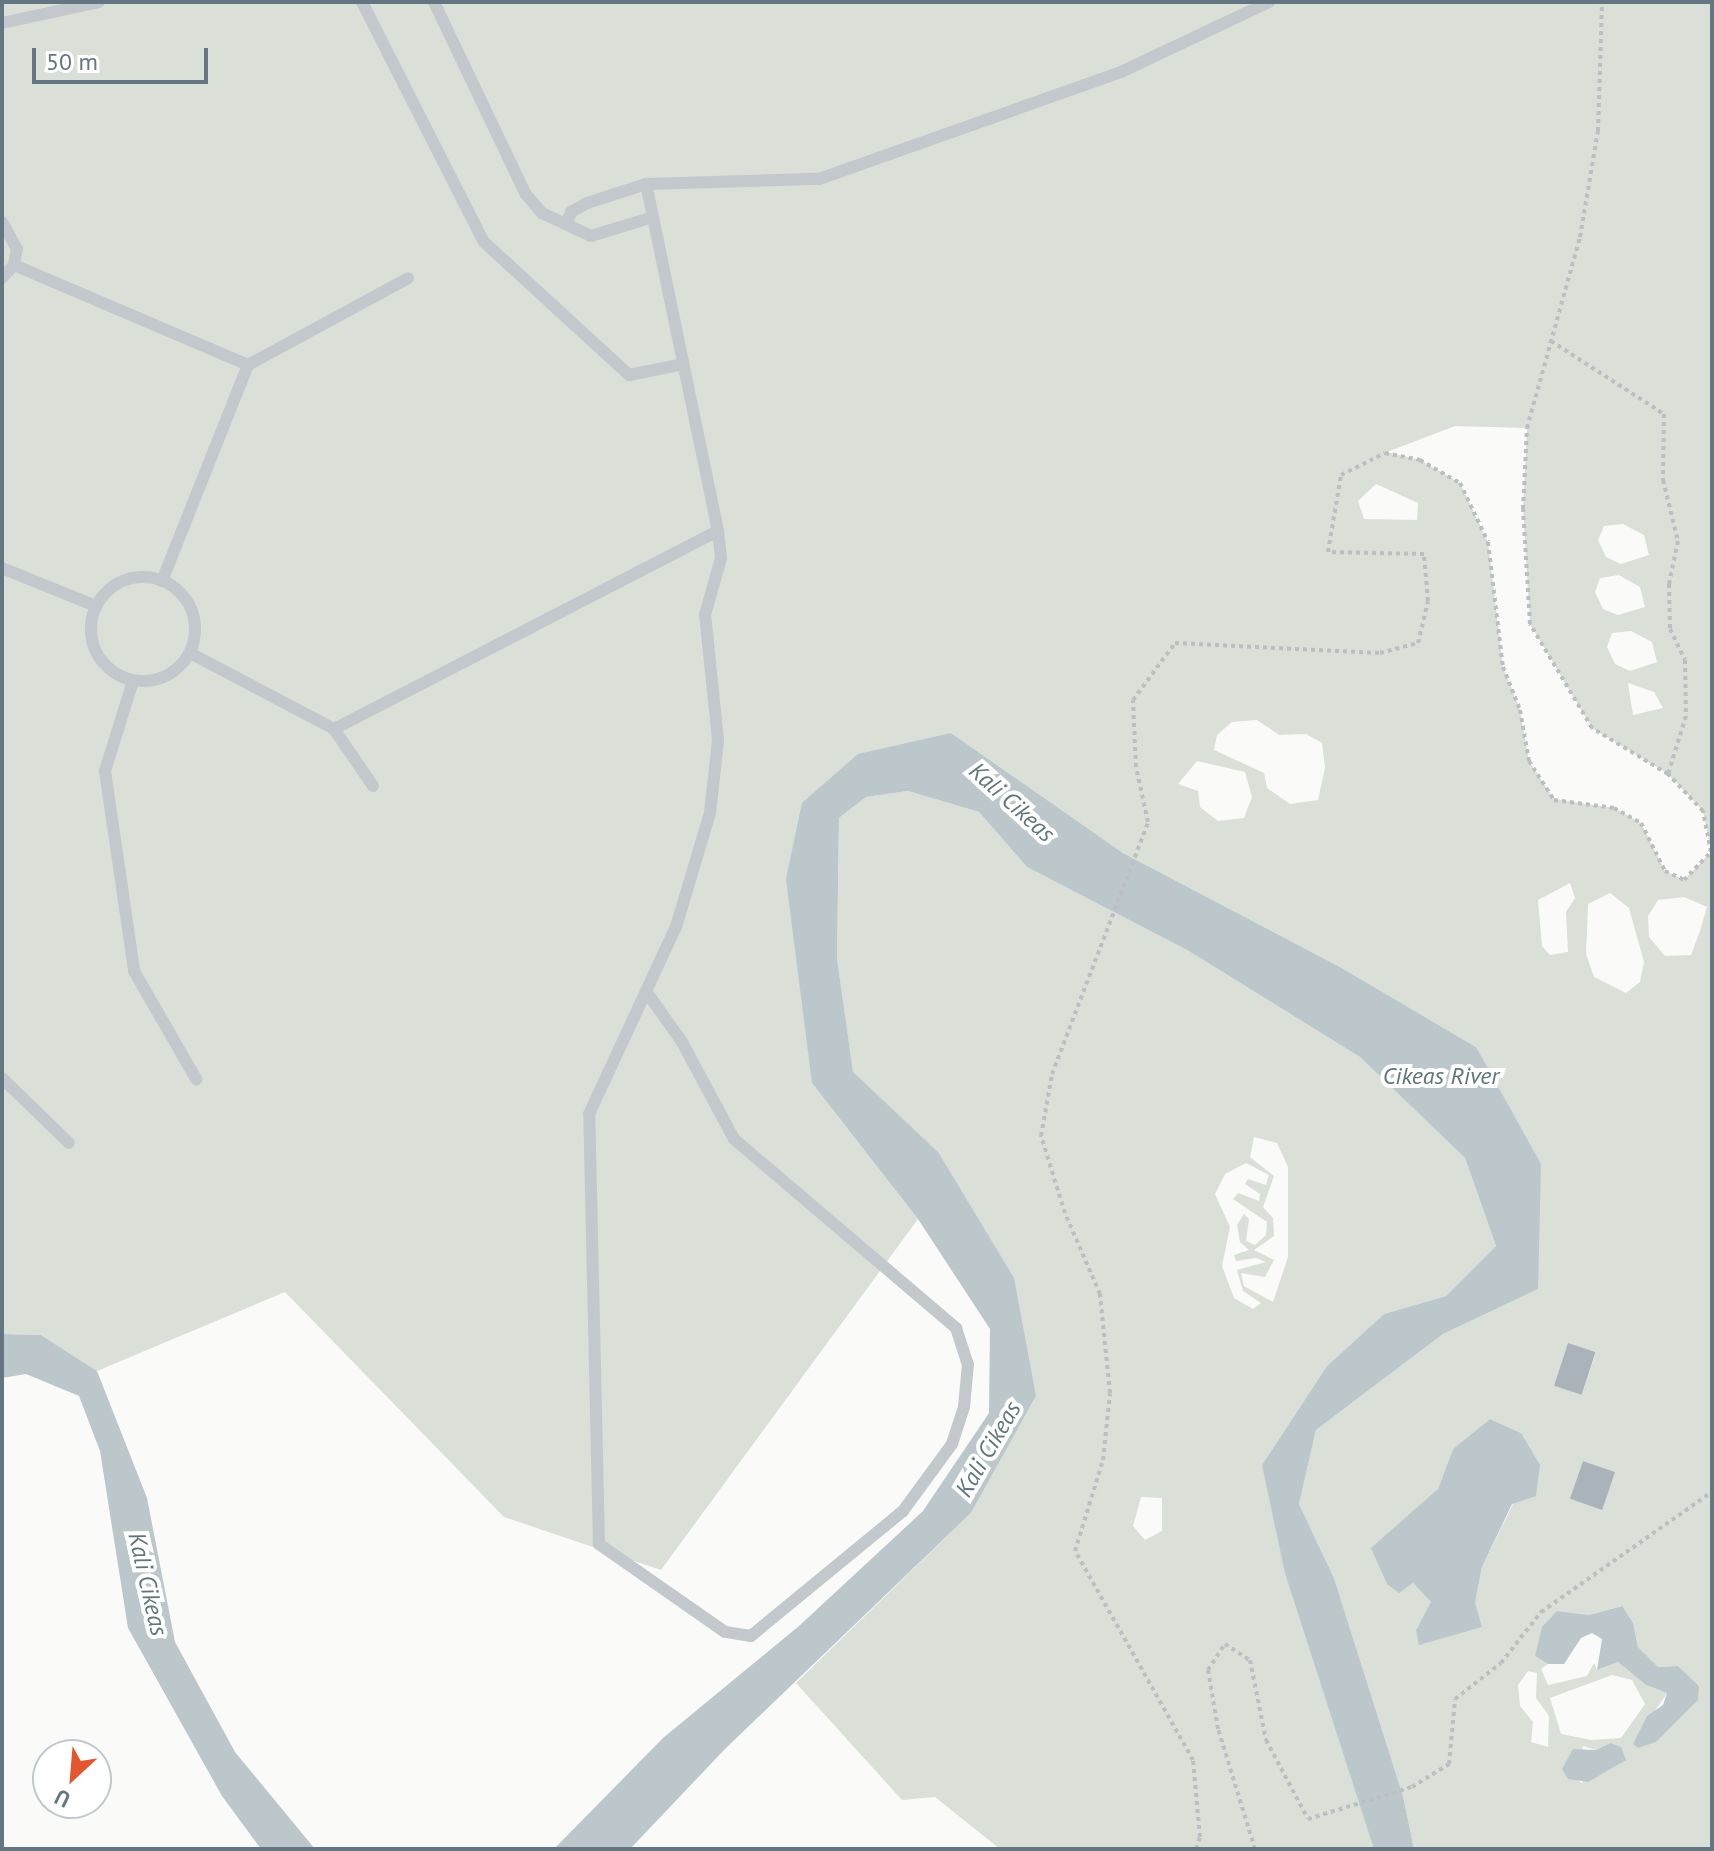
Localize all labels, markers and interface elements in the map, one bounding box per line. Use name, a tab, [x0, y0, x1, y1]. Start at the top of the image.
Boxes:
scale bar	[36, 32, 212, 82]
text: 50 m	[46, 46, 98, 77]
water label: Kali Cikeas	[963, 756, 1061, 848]
water label: Cikeas River	[1383, 1062, 1499, 1090]
water label: Kali Cikeas	[949, 1396, 1027, 1502]
water label: Kali Cikeas	[122, 1529, 174, 1639]
north arrow	[32, 1739, 112, 1819]
text: U	[50, 1783, 75, 1814]

